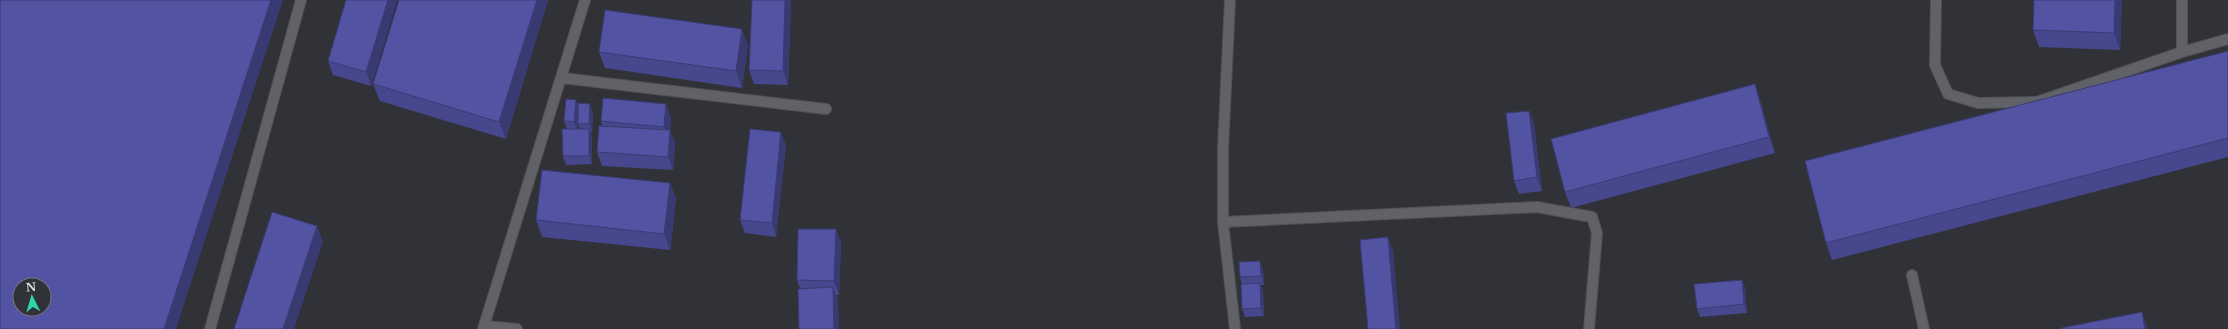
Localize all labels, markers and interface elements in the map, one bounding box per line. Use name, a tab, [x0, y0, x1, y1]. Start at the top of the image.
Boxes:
north arrow	[12, 277, 52, 317]
text: N	[25, 280, 38, 294]

